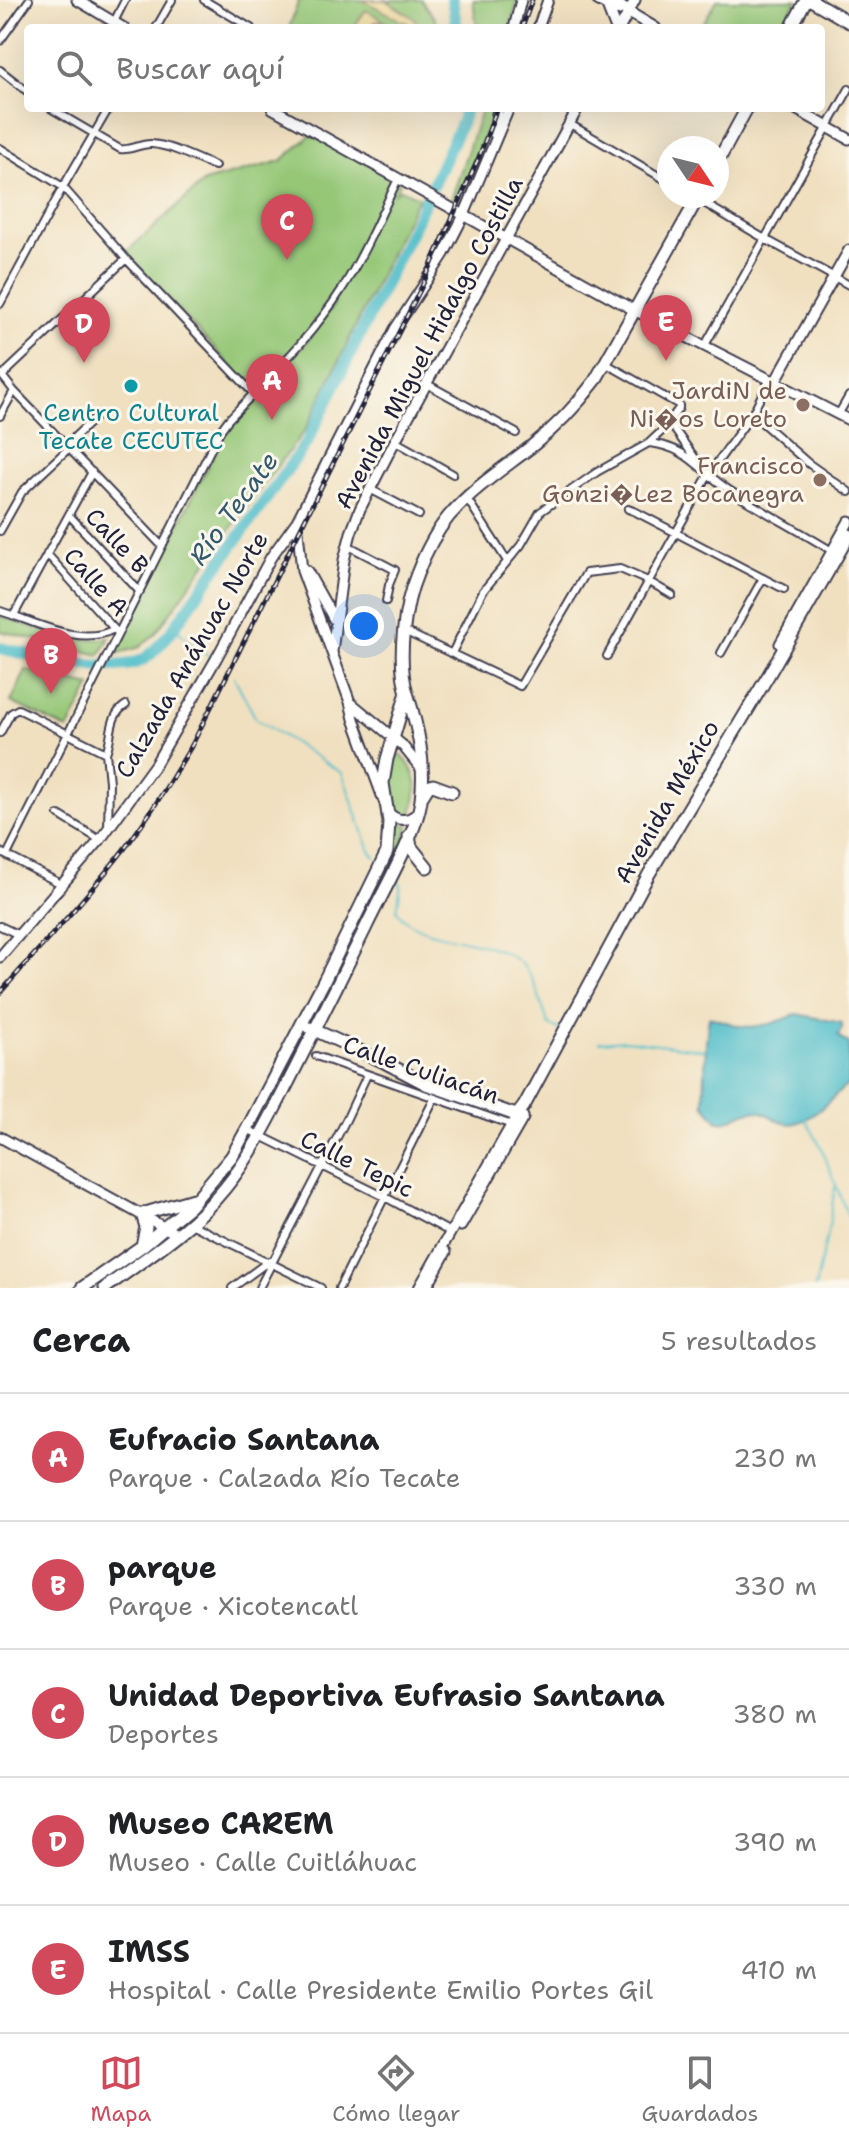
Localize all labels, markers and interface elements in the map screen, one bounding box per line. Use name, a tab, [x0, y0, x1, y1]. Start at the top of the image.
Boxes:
search box	[24, 24, 825, 112]
icon: search	[52, 46, 96, 90]
text: Buscar aquí	[116, 48, 284, 89]
north arrow	[657, 136, 729, 208]
street label: Avenida Miguel Hidalgo Costilla	[328, 171, 531, 515]
pin: C	[261, 194, 313, 260]
pin: E	[640, 295, 692, 361]
pin: D	[58, 297, 110, 363]
pin: A	[246, 354, 298, 420]
place label: JardiN de Ni�os Loreto	[629, 375, 787, 435]
marker: Centro Cultural Tecate CECUTEC	[122, 377, 140, 395]
marker: JardiN de Ni�os Loreto	[794, 396, 812, 414]
place label: Centro Cultural Tecate CECUTEC	[39, 397, 223, 457]
water label: Río Tecate	[180, 444, 286, 572]
place label: Francisco Gonzi�Lez Bocanegra	[542, 450, 804, 510]
marker: Francisco Gonzi�Lez Bocanegra	[811, 471, 829, 489]
street label: Calle B	[78, 501, 156, 581]
street label: Calzada Anáhuac Norte	[108, 526, 276, 784]
street label: Calle A	[56, 541, 136, 623]
your location	[344, 606, 384, 646]
pin: B	[25, 628, 77, 694]
street label: Avenida México	[607, 714, 727, 890]
street label: Calle Culiacán	[339, 1028, 503, 1112]
street label: Calle Tepic	[295, 1123, 419, 1205]
text: Cerca	[32, 1317, 130, 1363]
text: 5 resultados	[661, 1323, 817, 1358]
text: Eufracio Santana	[108, 1419, 379, 1460]
text: A	[48, 1440, 68, 1475]
text: 230 m	[733, 1440, 817, 1475]
text: Parque · Calzada Río Tecate	[108, 1460, 461, 1495]
text: parque	[108, 1547, 217, 1588]
text: B	[50, 1568, 66, 1603]
text: 330 m	[733, 1568, 817, 1603]
text: Parque · Xicotencatl	[108, 1588, 358, 1623]
text: Unidad Deportiva Eufrasio Santana	[108, 1675, 665, 1716]
text: C	[50, 1696, 66, 1731]
text: 380 m	[732, 1696, 817, 1731]
text: Deportes	[108, 1716, 219, 1751]
text: Museo CAREM	[108, 1803, 334, 1844]
text: D	[49, 1824, 67, 1859]
text: 390 m	[733, 1824, 817, 1859]
text: Museo · Calle Cuitláhuac	[108, 1844, 417, 1879]
text: IMSS	[108, 1931, 190, 1972]
text: E	[49, 1952, 67, 1987]
text: 410 m	[740, 1952, 817, 1987]
text: Hospital · Calle Presidente Emilio Portes Gil	[108, 1972, 653, 2007]
tab: Mapa	[90, 2051, 151, 2128]
tab: Cómo llegar	[332, 2051, 460, 2128]
tab: Guardados	[641, 2051, 759, 2128]

